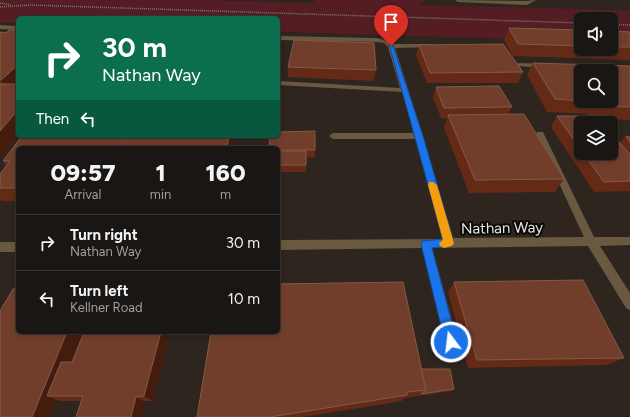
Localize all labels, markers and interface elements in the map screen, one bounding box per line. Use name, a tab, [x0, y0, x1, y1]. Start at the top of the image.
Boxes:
pin	[374, 5, 408, 46]
icon: arrive	[380, 11, 402, 33]
map controls	[574, 12, 618, 160]
button: sound	[574, 12, 618, 56]
text: 30 m	[102, 30, 167, 64]
icon: right	[36, 32, 88, 84]
text: Nathan Way	[102, 64, 201, 86]
button: search	[574, 64, 618, 108]
icon: left	[77, 108, 99, 130]
text: Then	[36, 110, 69, 128]
button: layers	[574, 116, 618, 160]
text: 09:57	[50, 158, 115, 187]
text: 1	[155, 158, 166, 187]
text: 160	[206, 158, 246, 187]
text: Arrival	[65, 187, 101, 202]
text: min	[150, 187, 171, 202]
text: m	[220, 187, 231, 202]
street label: Nathan Way	[461, 218, 543, 238]
text: Turn right	[70, 226, 138, 244]
icon: right	[36, 232, 58, 254]
text: 30 m	[226, 234, 260, 252]
text: Nathan Way	[70, 244, 141, 259]
text: Turn left	[70, 282, 128, 300]
icon: left	[36, 288, 58, 310]
text: 10 m	[228, 290, 260, 308]
text: Kellner Road	[70, 300, 143, 315]
position arrow	[430, 321, 472, 363]

